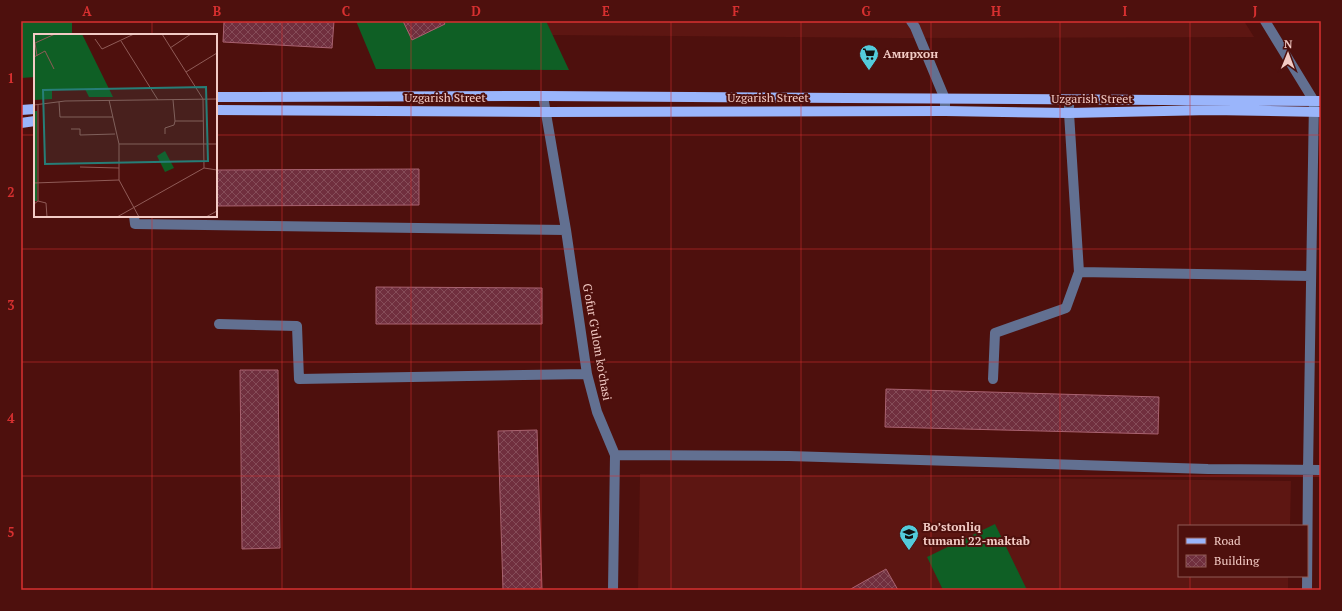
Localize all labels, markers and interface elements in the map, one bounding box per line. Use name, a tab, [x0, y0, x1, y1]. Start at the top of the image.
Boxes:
text: A	[82, 2, 92, 20]
text: B	[213, 2, 221, 20]
text: C	[342, 2, 350, 20]
text: D	[471, 2, 481, 20]
text: E	[602, 2, 610, 20]
text: F	[732, 2, 740, 20]
text: G	[861, 2, 871, 20]
text: H	[991, 2, 1001, 20]
text: I	[1123, 2, 1128, 20]
text: J	[1253, 2, 1258, 20]
inset map	[34, 34, 217, 217]
north arrow	[1268, 34, 1308, 74]
text: N	[1284, 37, 1293, 51]
supermarket icon: Амирхон	[858, 43, 880, 71]
place label: Амирхон	[883, 46, 938, 61]
text: 1	[7, 69, 15, 87]
street label: Uzgarish Street	[404, 90, 486, 105]
street label: Uzgarish Street	[727, 90, 809, 105]
street label: Uzgarish Street	[1051, 91, 1133, 106]
text: 2	[7, 183, 15, 201]
street label: G'ofur G'ulom ko'chasi	[580, 282, 615, 402]
text: 3	[7, 296, 15, 314]
text: 4	[7, 409, 15, 427]
place label: Bo’stonliq tumani 22-maktab	[923, 519, 1030, 548]
text: 5	[7, 523, 15, 541]
school or university icon: Bo’stonliq tumani 22-maktab	[898, 523, 920, 551]
legend	[1178, 525, 1308, 577]
text: Road	[1214, 533, 1241, 548]
text: Building	[1214, 553, 1260, 568]

